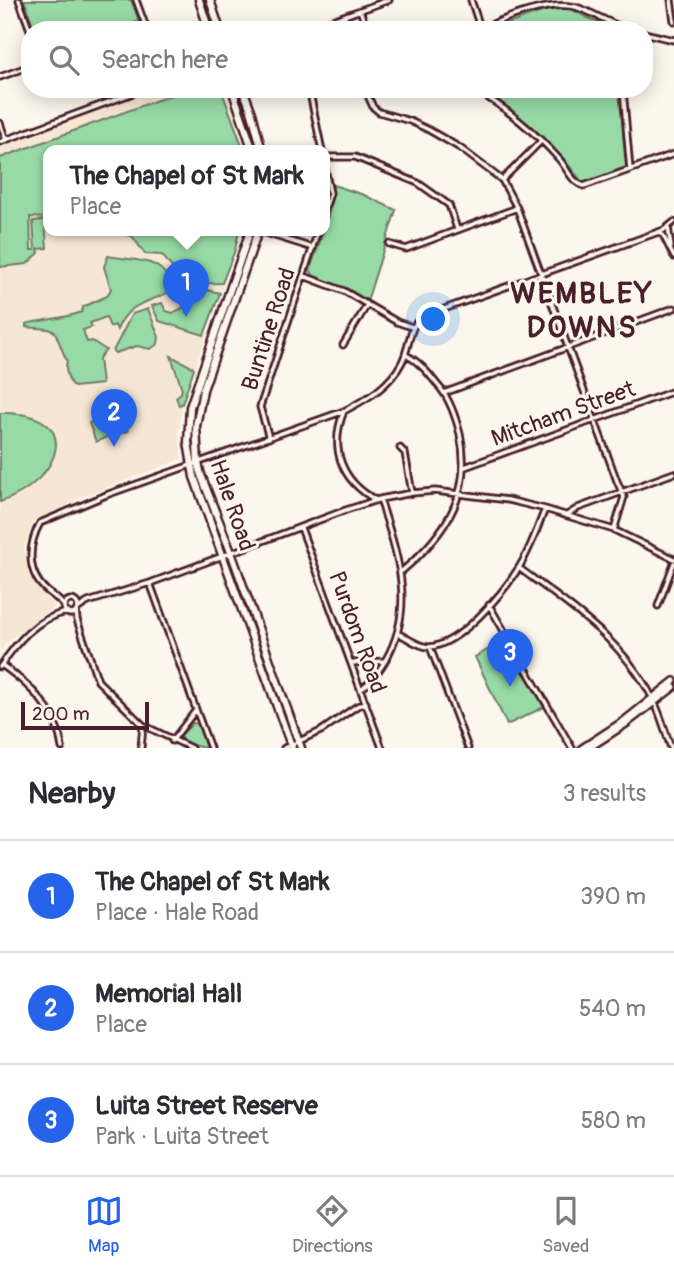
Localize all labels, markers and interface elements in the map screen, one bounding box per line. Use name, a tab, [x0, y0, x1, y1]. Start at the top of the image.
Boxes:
search box	[21, 21, 653, 98]
icon: search	[45, 41, 83, 79]
text: Search here	[101, 44, 228, 76]
popup	[43, 145, 330, 236]
text: The Chapel of St Mark	[69, 160, 304, 192]
text: Place	[69, 192, 121, 221]
pin: 1	[163, 259, 209, 317]
street label: Buntine Road	[235, 264, 302, 394]
district label: WEMBLEY DOWNS	[510, 275, 654, 346]
your location	[416, 302, 450, 336]
street label: Mitcham Street	[487, 374, 640, 453]
pin: 2	[91, 389, 137, 447]
street label: Hale Road	[203, 456, 262, 555]
street label: Purdom Road	[322, 567, 393, 697]
pin: 3	[487, 629, 533, 687]
scale bar	[21, 699, 149, 731]
text: 200 m	[32, 702, 90, 726]
text: Nearby	[28, 775, 115, 812]
text: 3 results	[563, 779, 646, 808]
text: The Chapel of St Mark	[95, 866, 330, 898]
text: 1	[47, 882, 56, 911]
text: 390 m	[580, 882, 646, 911]
text: Place · Hale Road	[95, 898, 259, 927]
text: Memorial Hall	[95, 978, 242, 1010]
text: 2	[45, 994, 57, 1023]
text: 540 m	[579, 994, 646, 1023]
text: Place	[95, 1010, 147, 1039]
text: Luita Street Reserve	[95, 1090, 318, 1122]
text: 3	[45, 1106, 57, 1135]
text: 580 m	[581, 1106, 646, 1135]
text: Park · Luita Street	[95, 1122, 269, 1151]
tab: Map	[85, 1192, 123, 1258]
tab: Directions	[292, 1192, 373, 1258]
tab: Saved	[542, 1192, 589, 1258]

